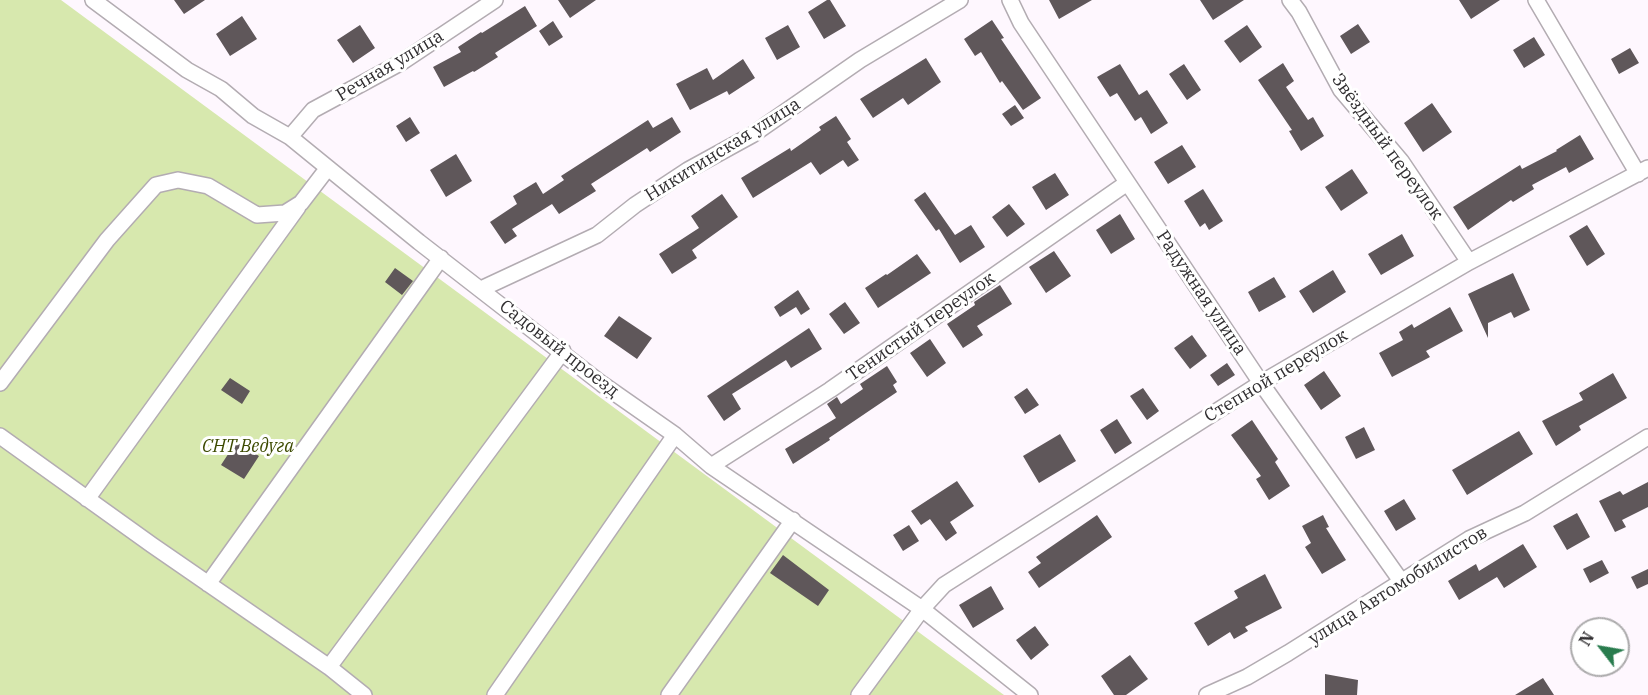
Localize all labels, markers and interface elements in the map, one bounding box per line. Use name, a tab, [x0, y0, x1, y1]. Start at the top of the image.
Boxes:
street label: Речная улица	[332, 26, 448, 106]
street label: Звёздный переулок	[1327, 70, 1447, 224]
street label: Никитинская улица	[641, 93, 805, 207]
street label: Радужная улица	[1151, 227, 1251, 359]
street label: Тенистый переулок	[843, 268, 999, 386]
street label: Садовый проезд	[495, 296, 623, 402]
street label: Степной переулок	[1200, 325, 1352, 427]
park label: СНТ Ведуга	[202, 436, 294, 458]
street label: улица Автомобилистов	[1305, 522, 1491, 650]
north arrow	[1570, 617, 1630, 677]
text: N	[1574, 628, 1598, 649]

